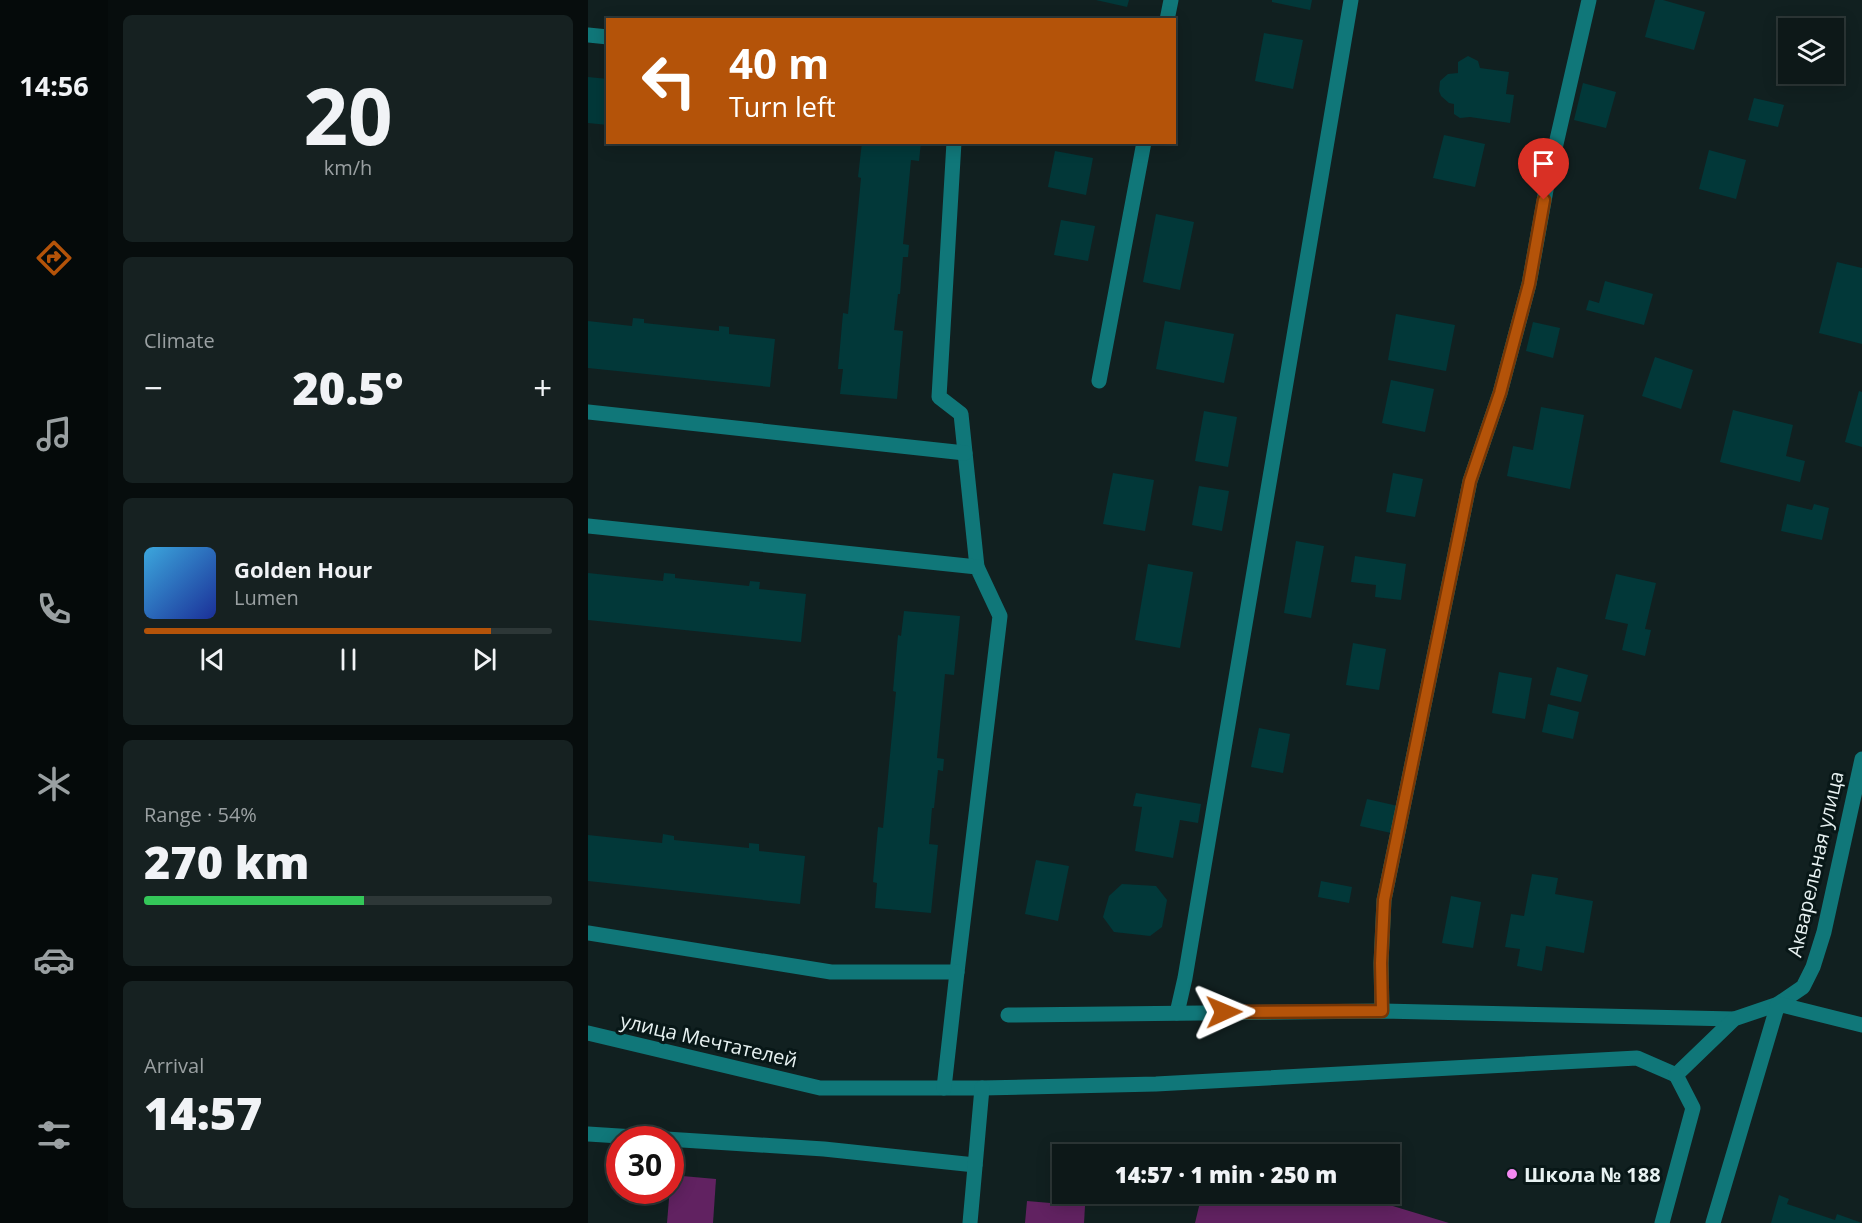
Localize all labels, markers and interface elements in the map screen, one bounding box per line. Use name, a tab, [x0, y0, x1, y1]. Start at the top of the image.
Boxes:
map controls	[1778, 18, 1844, 84]
button: layers	[1778, 18, 1844, 84]
text: 40 m	[729, 34, 829, 91]
icon: left	[630, 42, 708, 120]
text: 20	[303, 62, 393, 168]
text: 14:56	[19, 67, 89, 104]
text: Turn left	[729, 88, 836, 125]
pin	[1518, 138, 1569, 200]
icon: arrive	[1527, 147, 1560, 180]
text: km/h	[324, 154, 372, 181]
icon: directions	[33, 237, 75, 279]
text: Climate	[144, 327, 215, 354]
text: 20.5°	[292, 357, 404, 418]
text: −	[144, 365, 163, 410]
text: +	[533, 365, 552, 410]
icon: music	[33, 413, 75, 455]
text: Golden Hour	[234, 554, 372, 584]
text: Lumen	[234, 584, 299, 611]
icon: phone	[33, 588, 75, 630]
icon: previous	[196, 643, 229, 676]
icon: pause	[332, 643, 365, 676]
icon: next	[468, 643, 501, 676]
icon: climate	[33, 763, 75, 805]
street label: Акварельная улица	[1780, 768, 1850, 960]
text: Range · 54%	[144, 801, 257, 828]
text: 270 km	[144, 831, 309, 892]
icon: car	[33, 939, 75, 981]
position arrow	[1192, 980, 1256, 1044]
street label: улица Мечтателей	[618, 1006, 800, 1074]
text: Arrival	[144, 1052, 204, 1079]
text: 14:57	[144, 1082, 262, 1143]
icon: filters	[33, 1114, 75, 1156]
speed limit sign: 30	[606, 1126, 684, 1204]
text: 14:57 · 1 min · 250 m	[1115, 1159, 1337, 1189]
place label: Школа № 188	[1524, 1161, 1661, 1188]
marker: Школа № 188	[1505, 1167, 1519, 1181]

